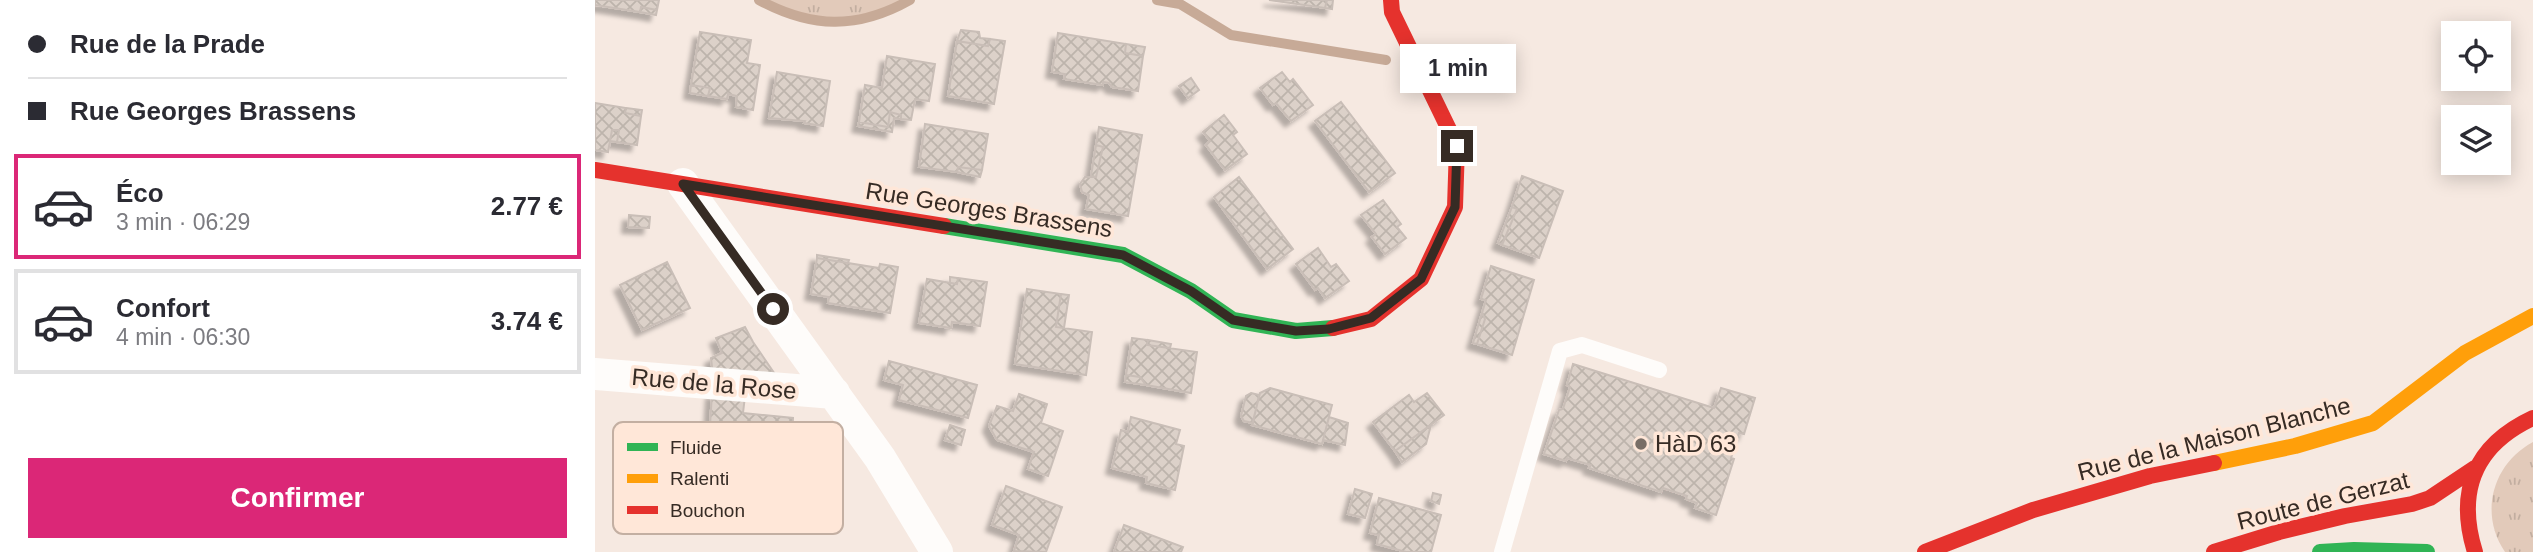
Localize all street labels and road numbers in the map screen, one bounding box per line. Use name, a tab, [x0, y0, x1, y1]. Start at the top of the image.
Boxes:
street label: Rue Georges Brassens	[864, 177, 1114, 242]
street label: Rue de la Rose	[630, 363, 798, 404]
street label: Rue de la Maison Blanche	[2075, 392, 2353, 486]
street label: Route de Gerzat	[2234, 466, 2412, 535]

